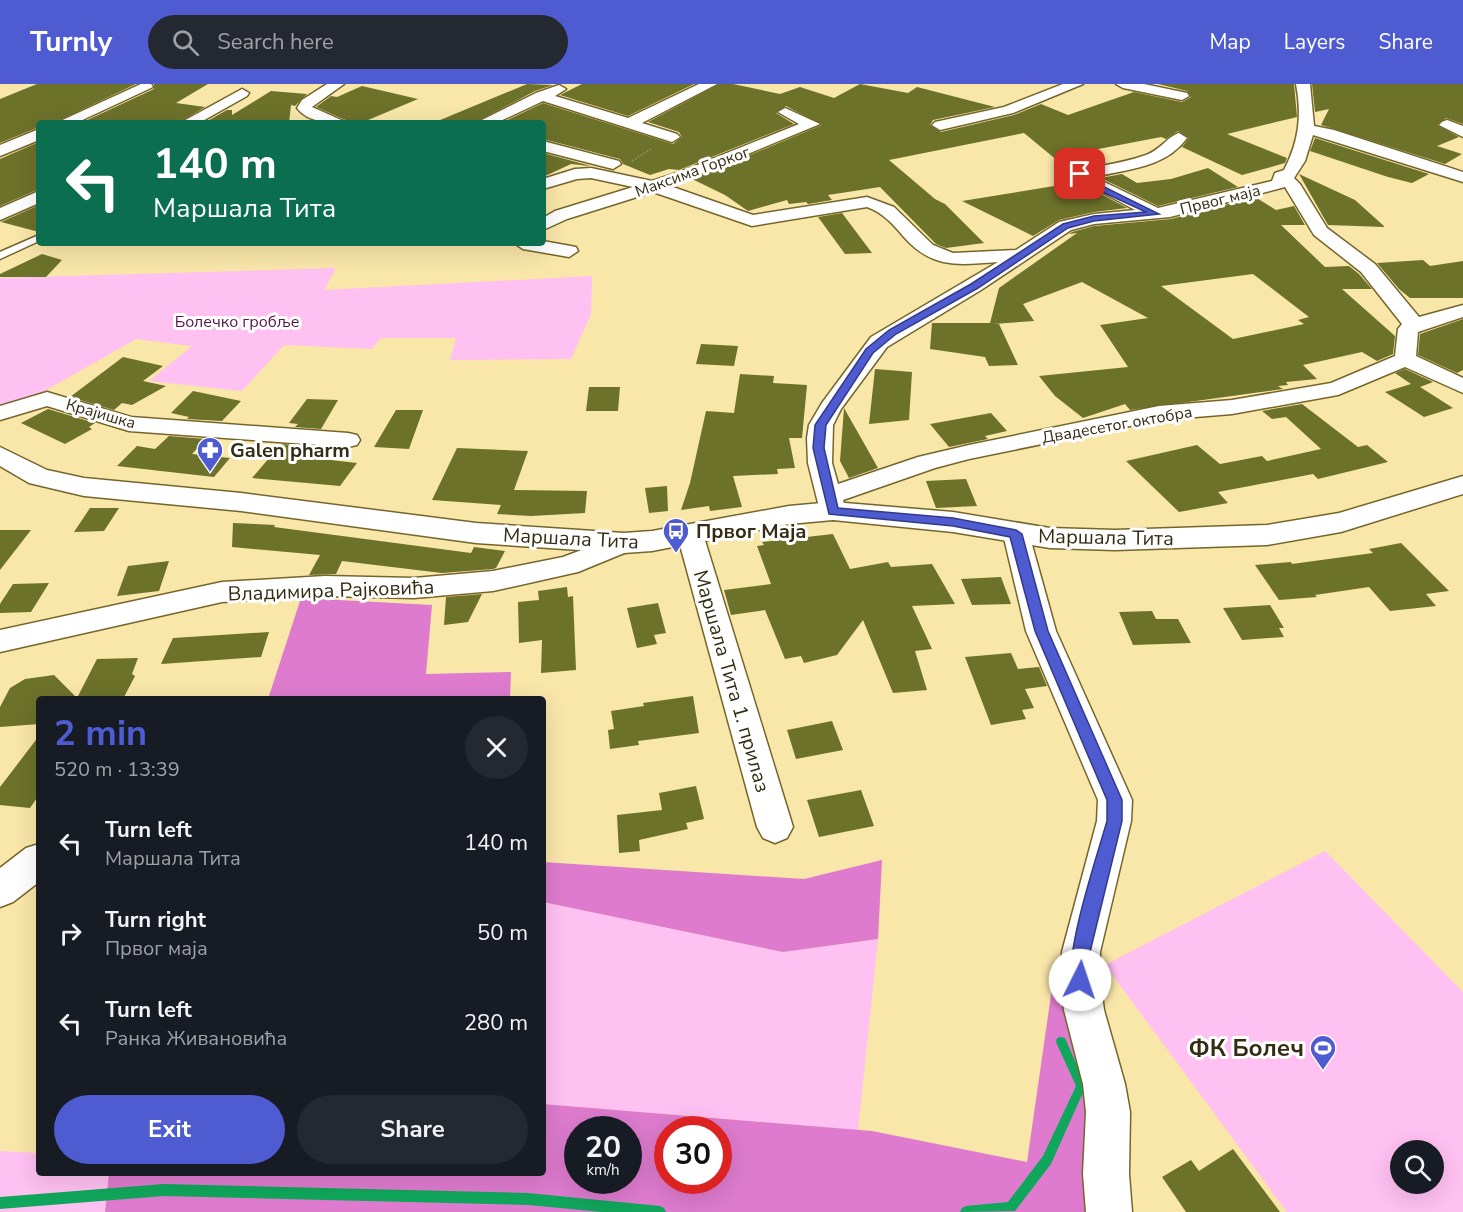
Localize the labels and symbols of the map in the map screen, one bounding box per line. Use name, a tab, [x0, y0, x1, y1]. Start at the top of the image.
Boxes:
street label: Максима Горког	[632, 141, 753, 203]
pin	[1054, 148, 1105, 199]
street label: Првог маја	[1178, 179, 1263, 221]
park label: Болечко гробље	[175, 311, 299, 333]
street label: Крајишка	[63, 394, 138, 434]
street label: Двадесетог октобра	[1040, 401, 1194, 449]
pharmacy icon: Galen pharm	[195, 435, 225, 473]
place label: Galen pharm	[230, 437, 350, 464]
bus stop icon: Првог Маја	[661, 516, 691, 554]
place label: Првог Маја	[696, 518, 807, 545]
street label: Маршала Тита	[502, 521, 639, 556]
street label: Маршала Тита	[1038, 523, 1174, 552]
street label: Маршала Тита 1. прилаз	[687, 567, 776, 795]
street label: Владимира Рајковића	[227, 573, 435, 608]
position arrow	[1048, 948, 1112, 1012]
place label: ФК Болеч	[1189, 1032, 1304, 1064]
sports icon: ФК Болеч	[1308, 1033, 1338, 1071]
speed limit sign: 30	[654, 1116, 732, 1194]

